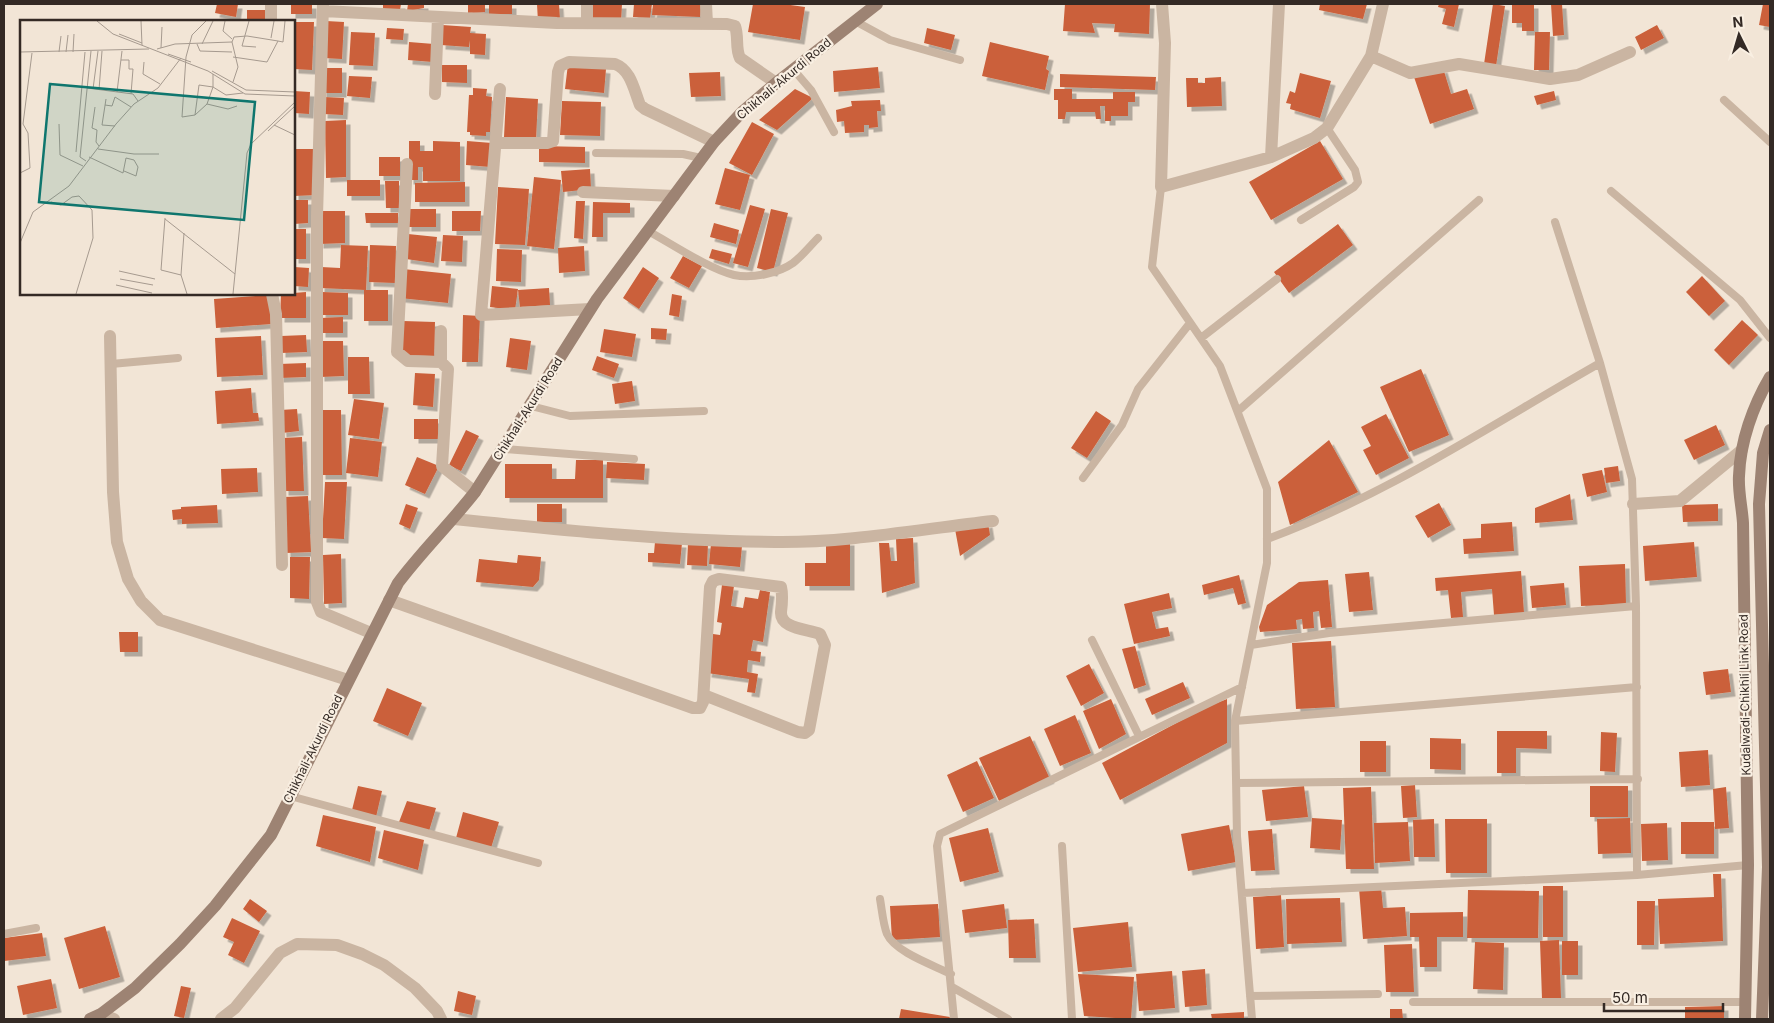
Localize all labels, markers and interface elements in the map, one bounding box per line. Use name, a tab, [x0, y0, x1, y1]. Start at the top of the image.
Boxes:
north arrow	[1714, 10, 1764, 60]
text: N	[1732, 13, 1744, 30]
inset map	[20, 20, 295, 295]
street label: Chikhali-Akurdi Road	[733, 35, 834, 123]
street label: Chikhali-Akurdi Road	[490, 354, 565, 463]
street label: Kudalwadi-Chikhli Link Road	[1736, 614, 1753, 776]
street label: Chikhali-Akurdi Road	[280, 692, 345, 806]
scale bar	[1604, 980, 1723, 1012]
text: 50 m	[1612, 988, 1648, 1007]

